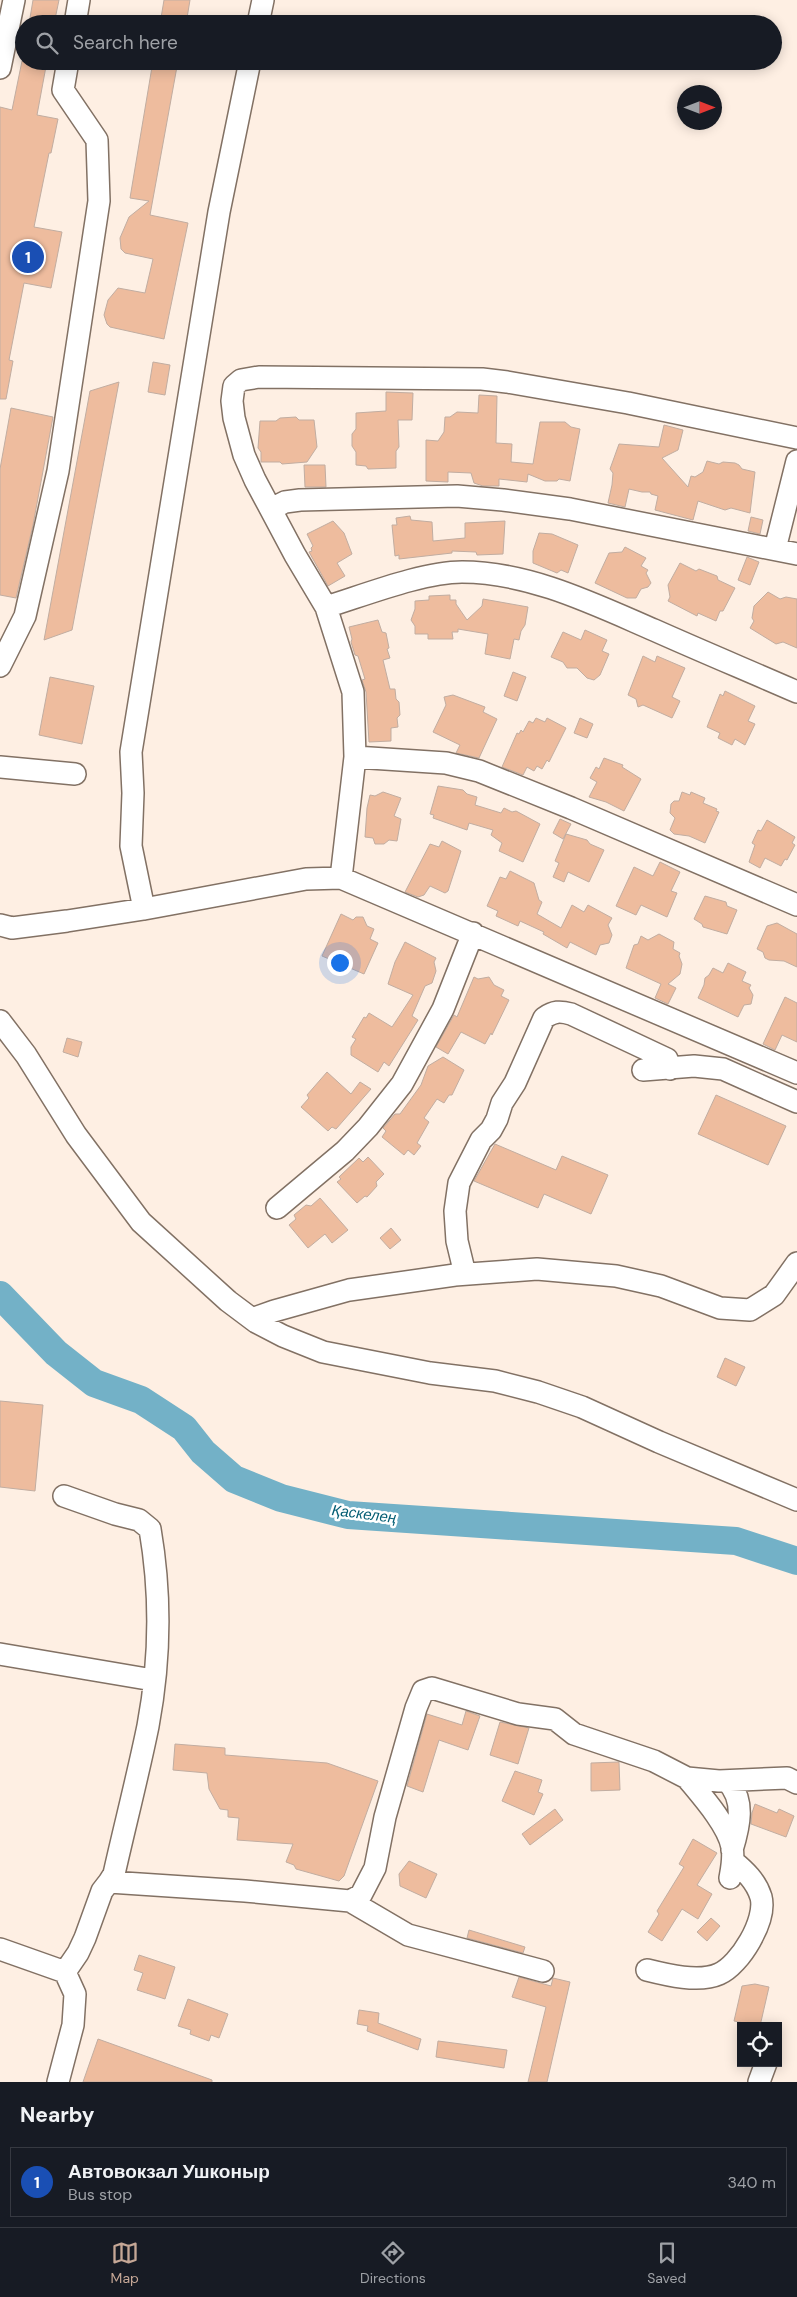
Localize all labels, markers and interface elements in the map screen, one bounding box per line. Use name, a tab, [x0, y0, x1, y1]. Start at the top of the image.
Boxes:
search box	[15, 15, 782, 70]
icon: search	[33, 29, 61, 57]
text: Search here	[73, 30, 178, 55]
north arrow	[677, 85, 722, 130]
pin: 1	[12, 238, 44, 276]
your location	[327, 950, 353, 976]
water label: Қаскелең	[331, 1500, 397, 1528]
map controls	[737, 2022, 782, 2067]
button: locate	[737, 2022, 782, 2067]
text: Nearby	[20, 2101, 94, 2129]
text: Автовокзал Ушконыр	[68, 2159, 270, 2184]
text: 1	[34, 2172, 40, 2193]
text: 340 m	[727, 2172, 776, 2193]
text: Bus stop	[68, 2184, 132, 2205]
tab: Map	[111, 2239, 139, 2287]
tab: Directions	[360, 2239, 426, 2287]
tab: Saved	[647, 2239, 686, 2287]

